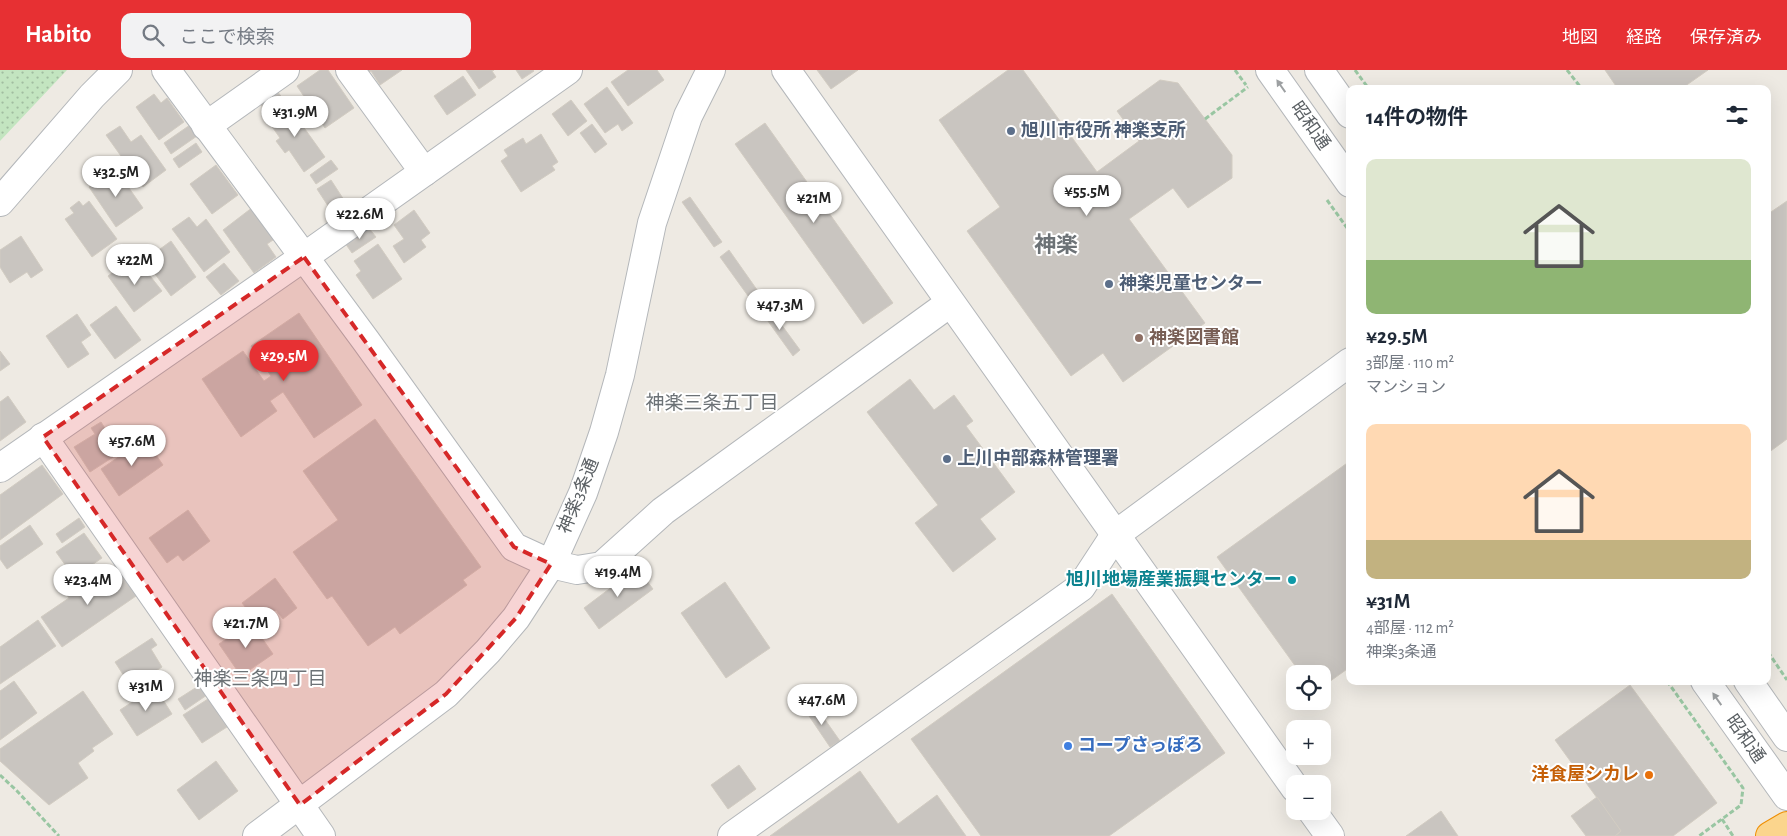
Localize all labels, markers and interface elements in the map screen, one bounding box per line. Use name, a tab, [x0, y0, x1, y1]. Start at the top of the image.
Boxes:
search box	[121, 13, 471, 58]
icon: search	[139, 21, 167, 49]
text: Habito	[25, 23, 91, 47]
text: ここで検索	[179, 28, 275, 47]
text: 地図	[1562, 29, 1598, 47]
text: 経路	[1626, 29, 1662, 47]
text: 保存済み	[1690, 29, 1762, 47]
one-way arrow	[1276, 79, 1286, 93]
pin: ¥31.9M	[254, 96, 336, 138]
street label: 昭和通	[1287, 98, 1334, 153]
icon: filters	[1723, 101, 1751, 129]
text: ¥31.9M	[272, 104, 318, 120]
text: 14件の物件	[1366, 107, 1468, 128]
place label: 旭川市役所 神楽支所	[1021, 120, 1186, 140]
marker: 旭川市役所 神楽支所	[1005, 125, 1017, 137]
pin: ¥32.5M	[75, 156, 157, 198]
text: ¥32.5M	[93, 164, 139, 180]
pin: ¥55.5M	[1046, 174, 1128, 217]
pin: ¥21M	[784, 182, 844, 224]
text: ¥55.5M	[1064, 183, 1110, 199]
text: ¥21M	[797, 190, 831, 206]
icon: home	[1514, 191, 1604, 281]
pin: ¥22.6M	[319, 198, 401, 240]
text: ¥22.6M	[336, 206, 384, 222]
district label: 神楽	[1034, 233, 1078, 256]
pin: ¥22M	[105, 244, 165, 286]
text: ¥22M	[117, 252, 153, 268]
place label: 神楽児童センター	[1119, 273, 1263, 293]
marker: 神楽児童センター	[1103, 278, 1115, 290]
pin: ¥47.3M	[739, 288, 821, 331]
text: ¥47.3M	[757, 297, 803, 313]
text: ¥29.5M	[1366, 326, 1428, 347]
place label: 神楽図書館	[1149, 327, 1239, 347]
marker: 神楽図書館	[1133, 332, 1145, 344]
pin: ¥29.5M	[243, 340, 325, 382]
text: ¥29.5M	[260, 348, 308, 364]
text: 3部屋 · 110 m²	[1366, 355, 1454, 371]
text: マンション	[1366, 379, 1446, 395]
district label: 神楽三条五丁目	[645, 392, 779, 413]
pin: ¥57.6M	[91, 424, 173, 467]
text: ¥57.6M	[109, 433, 155, 449]
place label: 上川中部森林管理署	[957, 448, 1119, 468]
marker: 上川中部森林管理署	[941, 453, 953, 465]
street label: 神楽3条通	[555, 455, 602, 536]
icon: home	[1514, 456, 1604, 546]
pin: ¥19.4M	[577, 556, 659, 598]
pin: ¥23.4M	[47, 564, 129, 606]
text: ¥19.4M	[595, 564, 641, 580]
place label: 旭川地場産業振興センター	[1066, 569, 1282, 589]
text: ¥23.4M	[64, 572, 112, 588]
marker: 旭川地場産業振興センター	[1286, 574, 1298, 586]
text: ¥31M	[1366, 591, 1410, 612]
pin: ¥21.7M	[205, 606, 287, 649]
text: ¥21.7M	[223, 615, 269, 631]
text: 4部屋 · 112 m²	[1366, 620, 1454, 636]
text: 神楽3条通	[1366, 644, 1437, 660]
map controls	[1286, 665, 1331, 820]
button: locate	[1286, 665, 1331, 710]
district label: 神楽三条四丁目	[193, 668, 327, 689]
pin: ¥31M	[116, 670, 176, 712]
text: ¥31M	[129, 678, 163, 694]
pin: ¥47.6M	[781, 684, 863, 726]
text: ¥47.6M	[798, 692, 846, 708]
one-way arrow	[1713, 693, 1723, 706]
street label: 昭和通	[1722, 711, 1769, 766]
button: +	[1286, 720, 1331, 765]
place label: コープさっぽろ	[1078, 736, 1203, 755]
marker: コープさっぽろ	[1062, 740, 1074, 752]
place label: 洋食屋シカレ	[1531, 764, 1639, 784]
marker: 洋食屋シカレ	[1643, 769, 1655, 781]
button: −	[1286, 775, 1331, 820]

